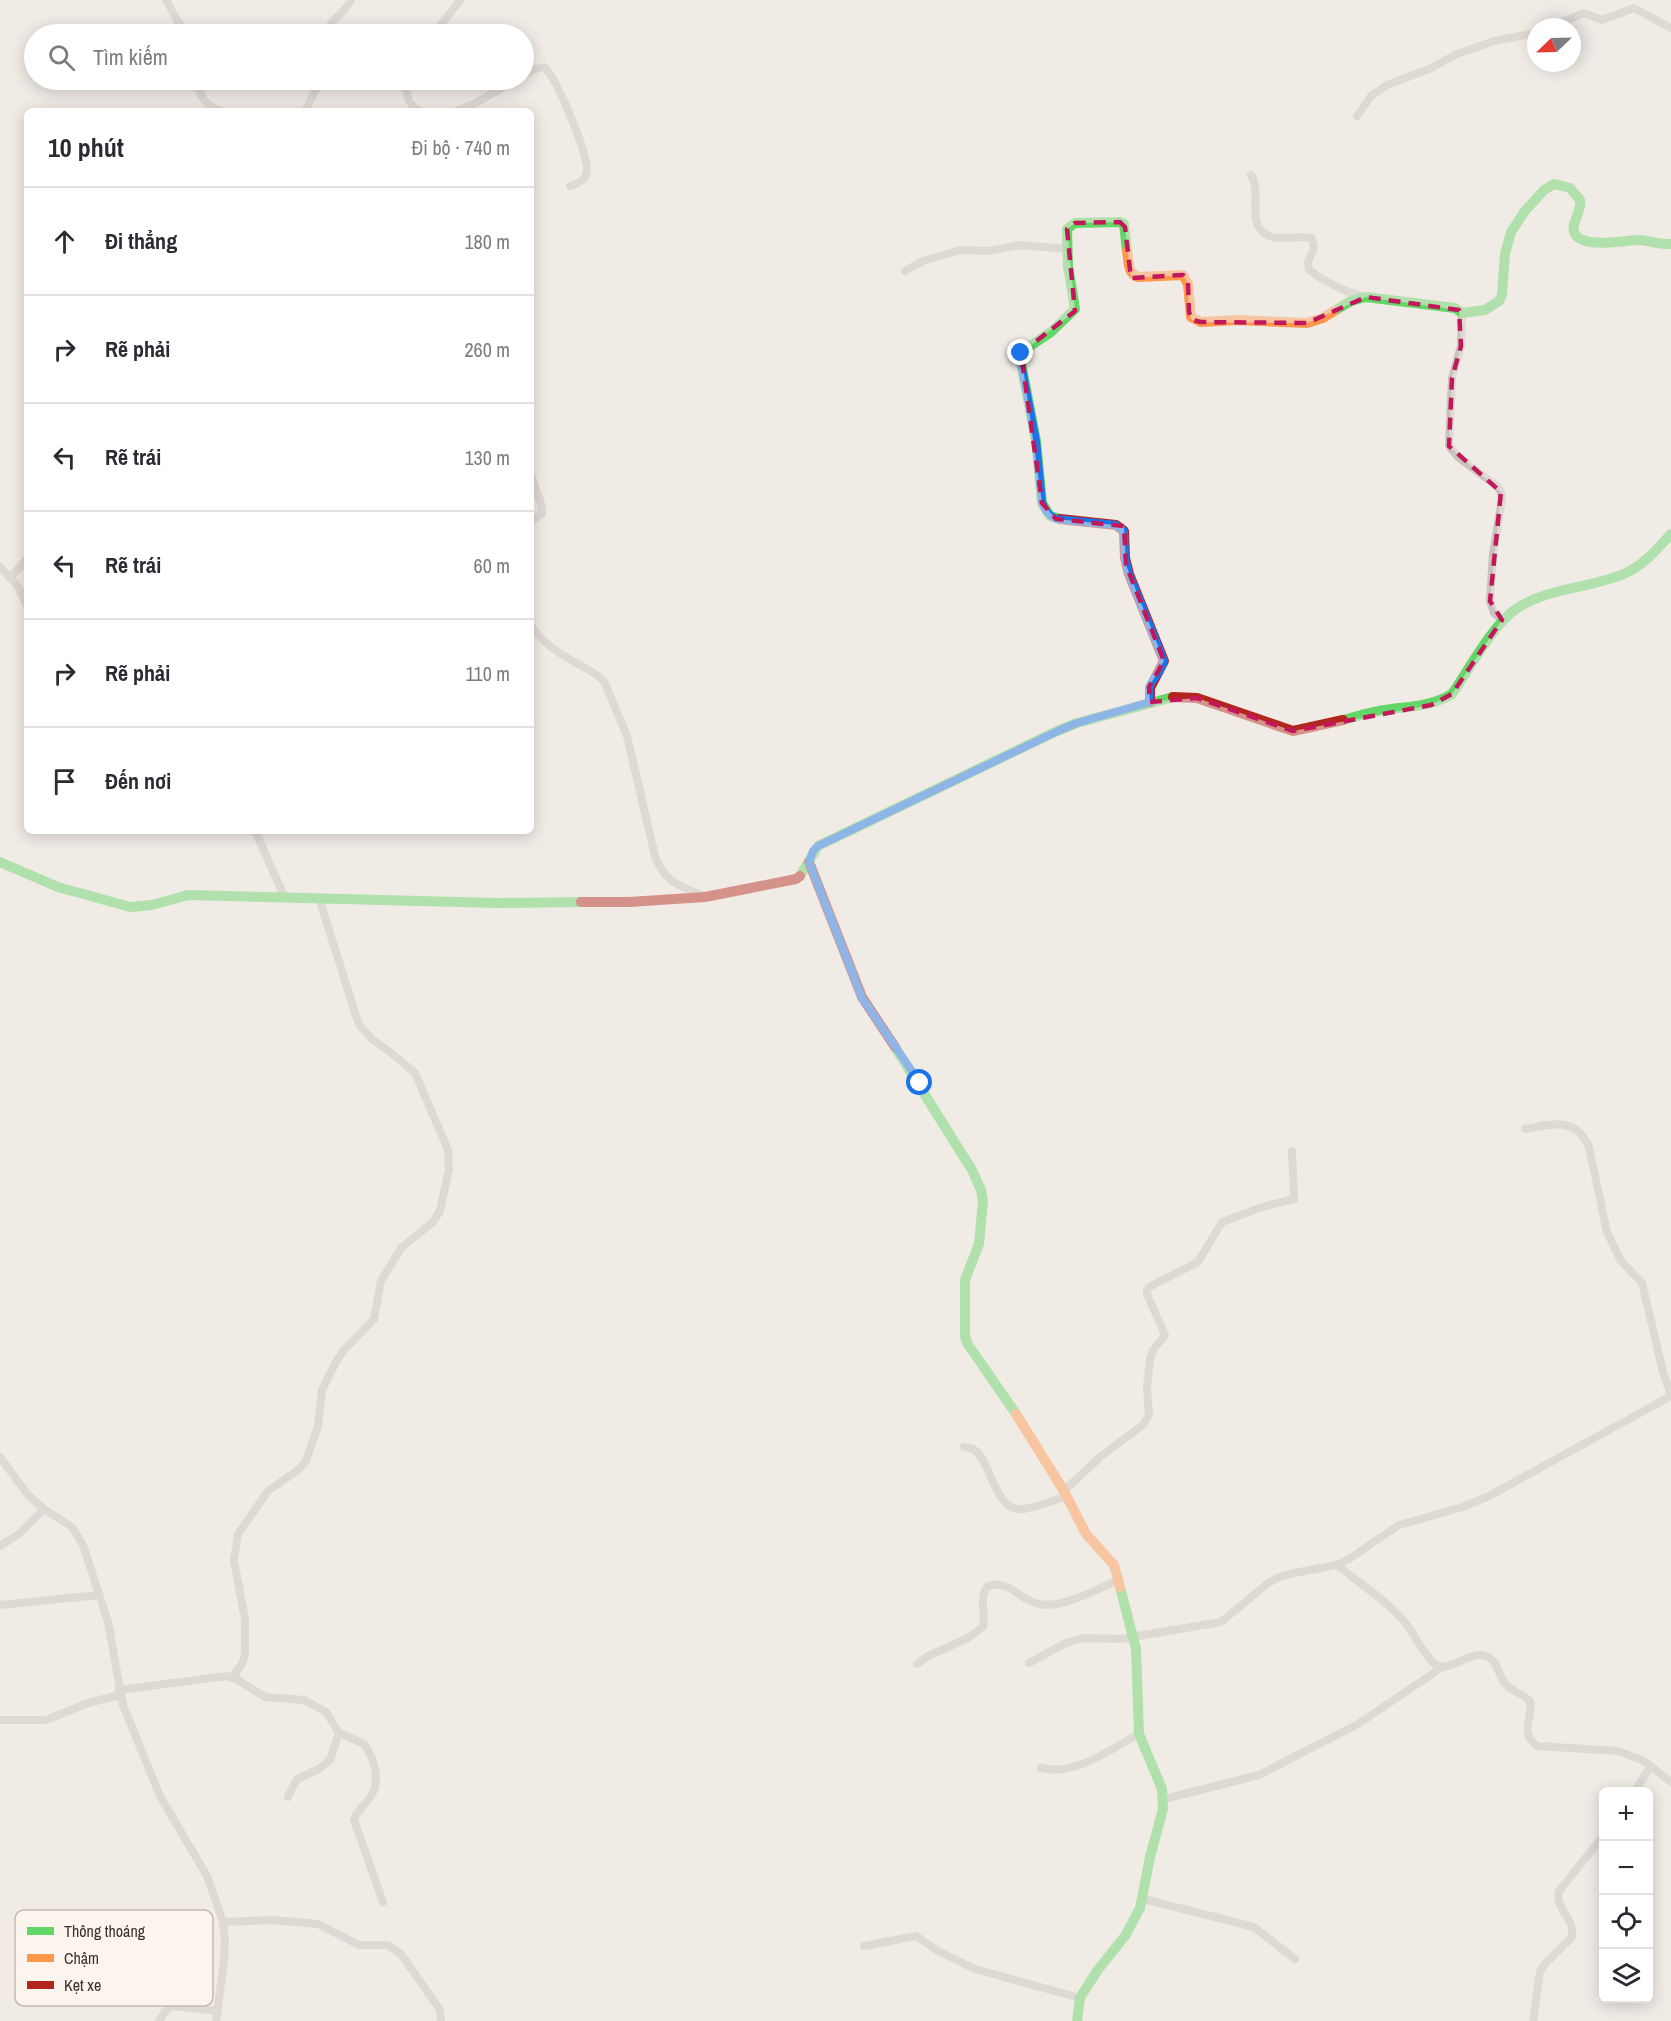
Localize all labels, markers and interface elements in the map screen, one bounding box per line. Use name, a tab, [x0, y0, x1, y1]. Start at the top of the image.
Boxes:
north arrow	[1527, 18, 1581, 72]
search box	[24, 24, 534, 90]
icon: search	[45, 41, 78, 74]
text: Tìm kiếm	[93, 42, 168, 72]
text: 10 phút	[48, 130, 124, 165]
text: Đi bộ · 740 m	[412, 134, 510, 161]
icon: ahead	[48, 225, 81, 258]
text: Đi thẳng	[105, 226, 177, 256]
text: 180 m	[464, 228, 510, 255]
icon: right	[48, 333, 81, 366]
text: Rẽ phải	[105, 334, 170, 364]
text: 260 m	[464, 336, 510, 363]
route end	[1007, 339, 1033, 365]
icon: left	[48, 441, 81, 474]
text: Rẽ trái	[105, 442, 161, 472]
text: 130 m	[464, 444, 510, 471]
icon: left	[48, 549, 81, 582]
text: Rẽ trái	[105, 550, 161, 580]
text: 60 m	[474, 552, 510, 579]
icon: right	[48, 657, 81, 690]
text: Rẽ phải	[105, 658, 170, 688]
text: 110 m	[466, 660, 510, 687]
icon: arrive	[48, 765, 81, 798]
text: Đến nơi	[105, 766, 171, 796]
route start	[906, 1069, 932, 1095]
map controls	[1599, 1787, 1653, 2003]
button: +	[1599, 1787, 1653, 1841]
button: −	[1599, 1841, 1653, 1895]
button: locate	[1599, 1895, 1653, 1949]
legend	[15, 1910, 213, 2006]
text: Thông thoáng	[64, 1920, 146, 1942]
text: Chậm	[64, 1947, 99, 1969]
button: layers	[1599, 1949, 1653, 2003]
text: Kẹt xe	[64, 1974, 101, 1996]

